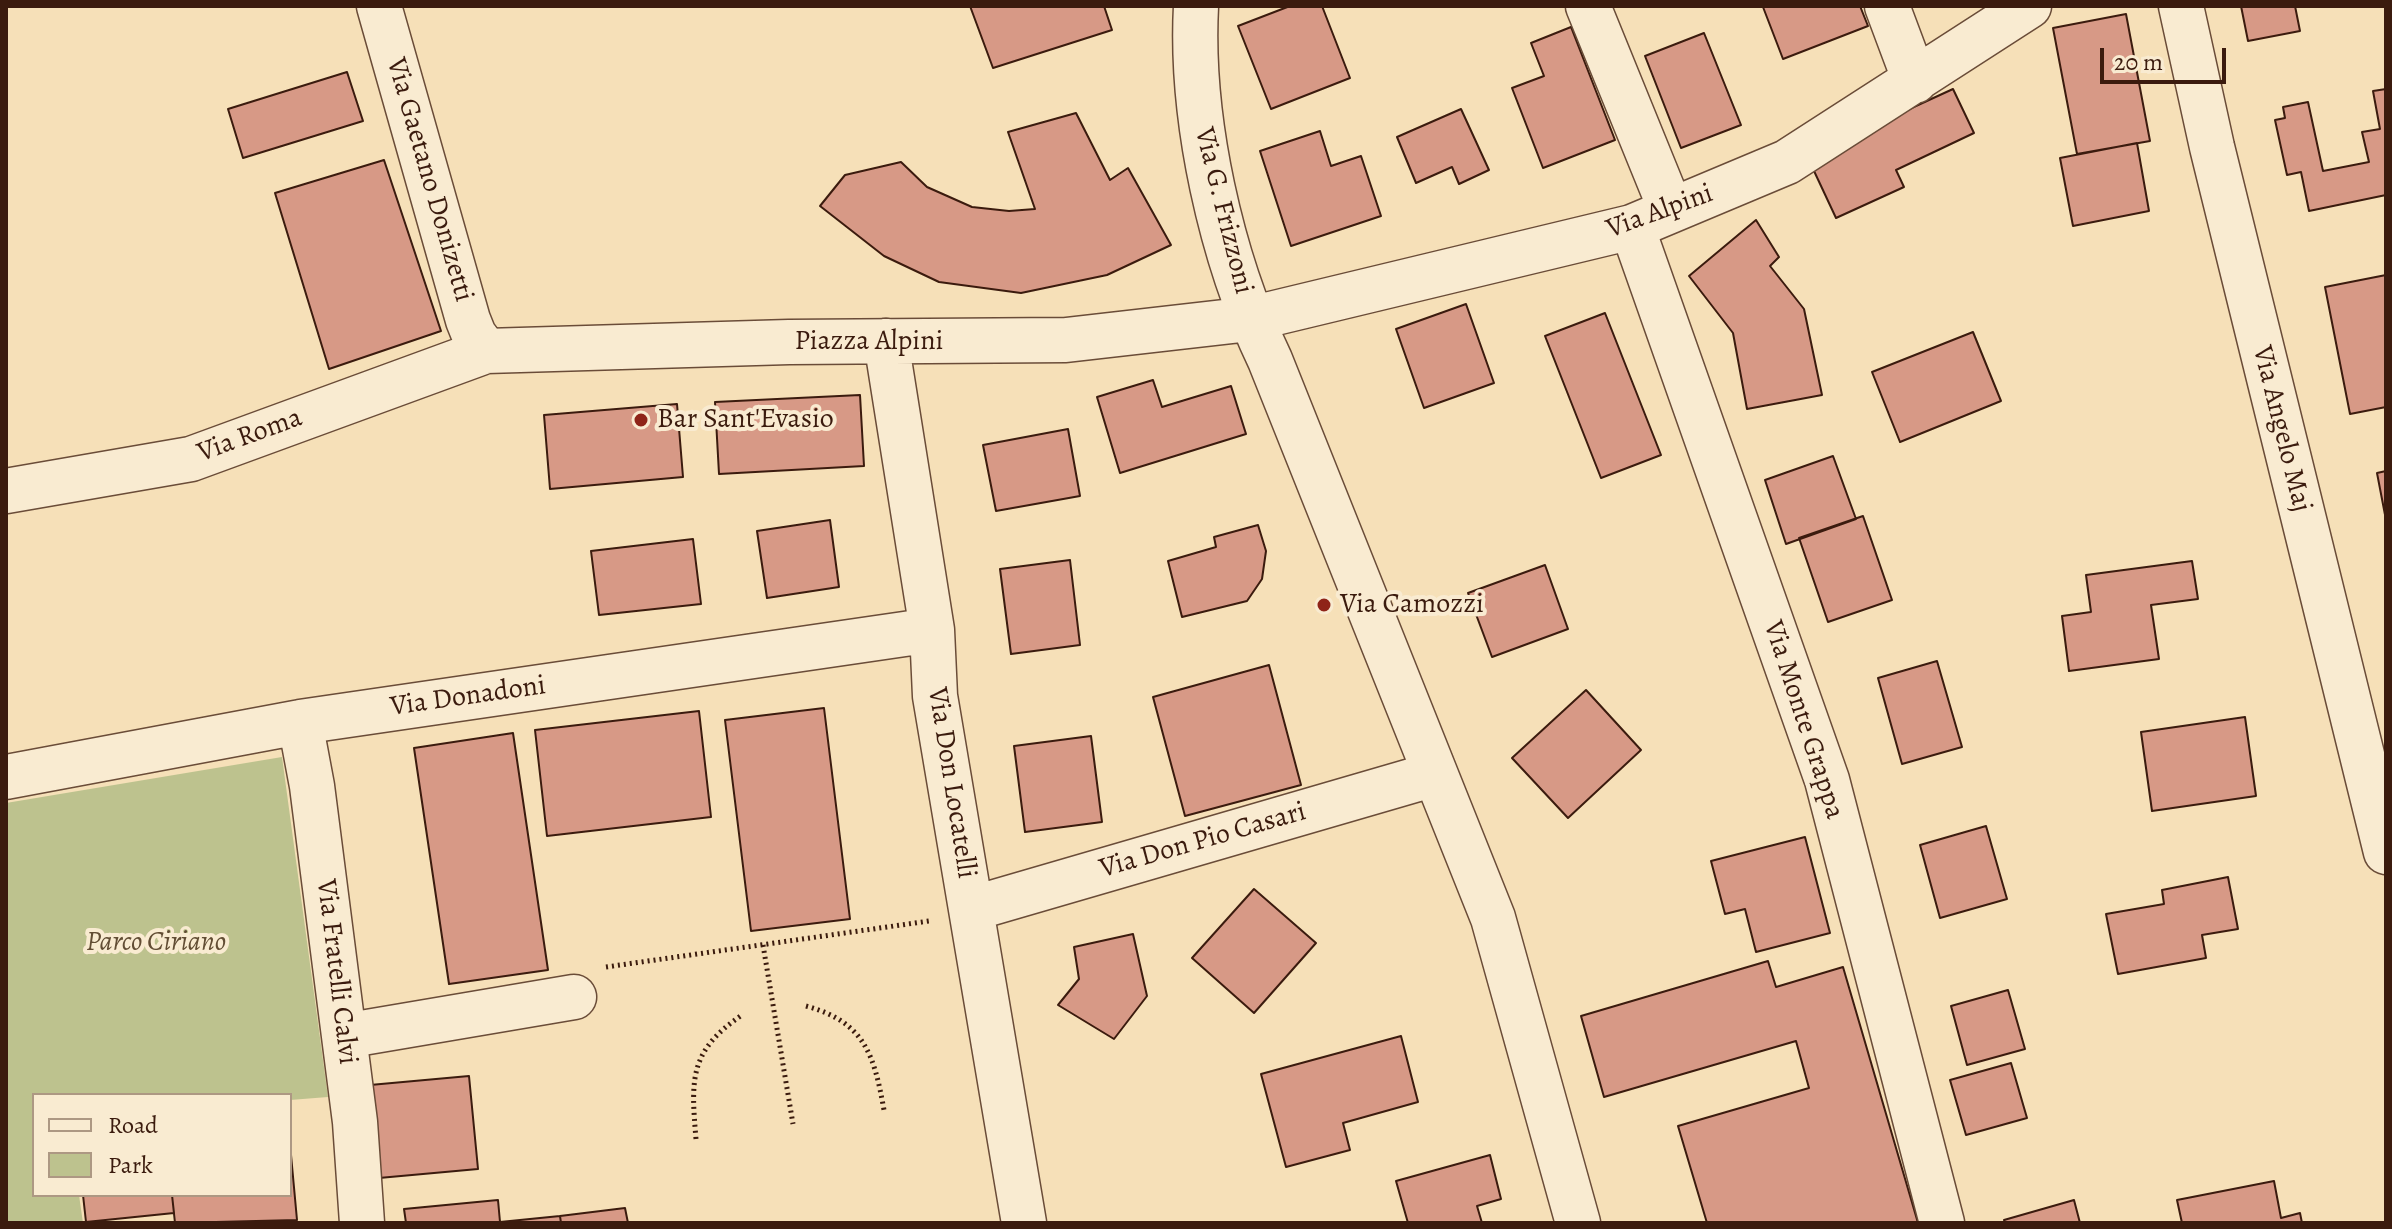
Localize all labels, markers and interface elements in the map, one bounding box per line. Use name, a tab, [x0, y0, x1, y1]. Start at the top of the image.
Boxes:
scale bar	[2104, 32, 2230, 82]
text: 20 m	[2114, 46, 2163, 78]
street label: Via Gaetano Donizetti	[378, 54, 480, 306]
street label: Via G. Frizzoni	[1186, 124, 1260, 298]
street label: Via Alpini	[1602, 177, 1718, 247]
street label: Piazza Alpini	[795, 325, 943, 359]
street label: Via Angelo Maj	[2244, 342, 2318, 516]
street label: Via Roma	[193, 402, 307, 470]
place label: Bar Sant'Evasio	[657, 403, 834, 437]
marker: Bar Sant'Evasio	[632, 411, 650, 429]
place label: Via Camozzi	[1340, 588, 1484, 622]
marker: Via Camozzi	[1315, 596, 1333, 614]
street label: Via Monte Grappa	[1755, 617, 1851, 823]
street label: Via Donadoni	[388, 669, 548, 725]
street label: Via Don Locatelli	[919, 685, 983, 881]
street label: Via Don Pio Casari	[1096, 795, 1310, 887]
street label: Via Fratelli Calvi	[308, 877, 364, 1067]
park label: Parco Ciriano	[86, 926, 226, 960]
legend	[32, 1093, 292, 1197]
text: Road	[108, 1109, 158, 1141]
text: Park	[108, 1149, 153, 1181]

